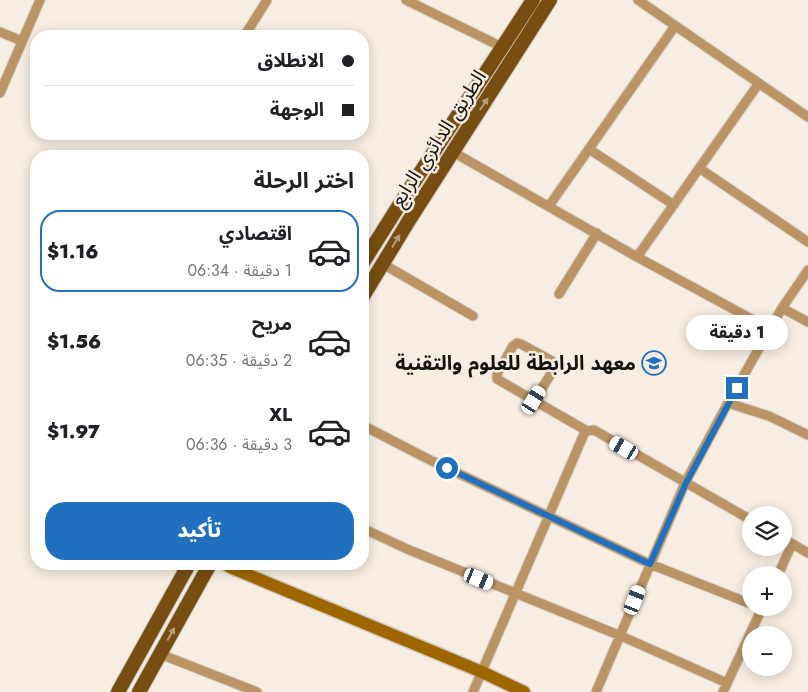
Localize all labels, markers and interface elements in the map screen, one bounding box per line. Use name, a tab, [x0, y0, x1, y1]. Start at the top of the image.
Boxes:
text: الانطلاق	[258, 47, 324, 74]
street label: الطريق الدائري الرابع	[383, 64, 494, 213]
text: الوجهة	[270, 96, 324, 123]
one-way arrow	[479, 97, 488, 111]
text: اختر الرحلة	[253, 164, 354, 196]
text: اقتصادي	[219, 220, 292, 247]
icon: car	[307, 229, 352, 274]
one-way arrow	[392, 234, 401, 248]
text: $1.16	[47, 238, 99, 265]
text: 1 دقيقة · 06:34	[187, 259, 292, 282]
text: مريح	[252, 310, 292, 337]
callout: 1 دقيقة	[686, 316, 788, 350]
icon: car	[307, 319, 352, 364]
text: 1 دقيقة	[709, 321, 765, 344]
text: $1.56	[47, 328, 101, 355]
text: 2 دقيقة · 06:35	[186, 349, 292, 372]
place label: معهد الرابطة للعلوم والتقنية	[395, 349, 636, 378]
school or university icon: معهد الرابطة للعلوم والتقنية	[641, 350, 667, 376]
route end	[726, 377, 748, 399]
car	[519, 383, 548, 417]
text: XL	[269, 401, 292, 428]
icon: car	[307, 409, 352, 454]
text: $1.97	[47, 418, 100, 445]
text: 3 دقيقة · 06:36	[186, 433, 292, 456]
car	[607, 434, 640, 462]
route start	[436, 457, 458, 479]
button: تأكيد	[45, 502, 354, 560]
map controls	[742, 506, 792, 676]
button: layers	[742, 506, 792, 556]
car	[462, 566, 495, 592]
button: +	[742, 566, 792, 616]
car	[622, 583, 647, 617]
button: −	[742, 626, 792, 676]
one-way arrow	[167, 627, 175, 642]

